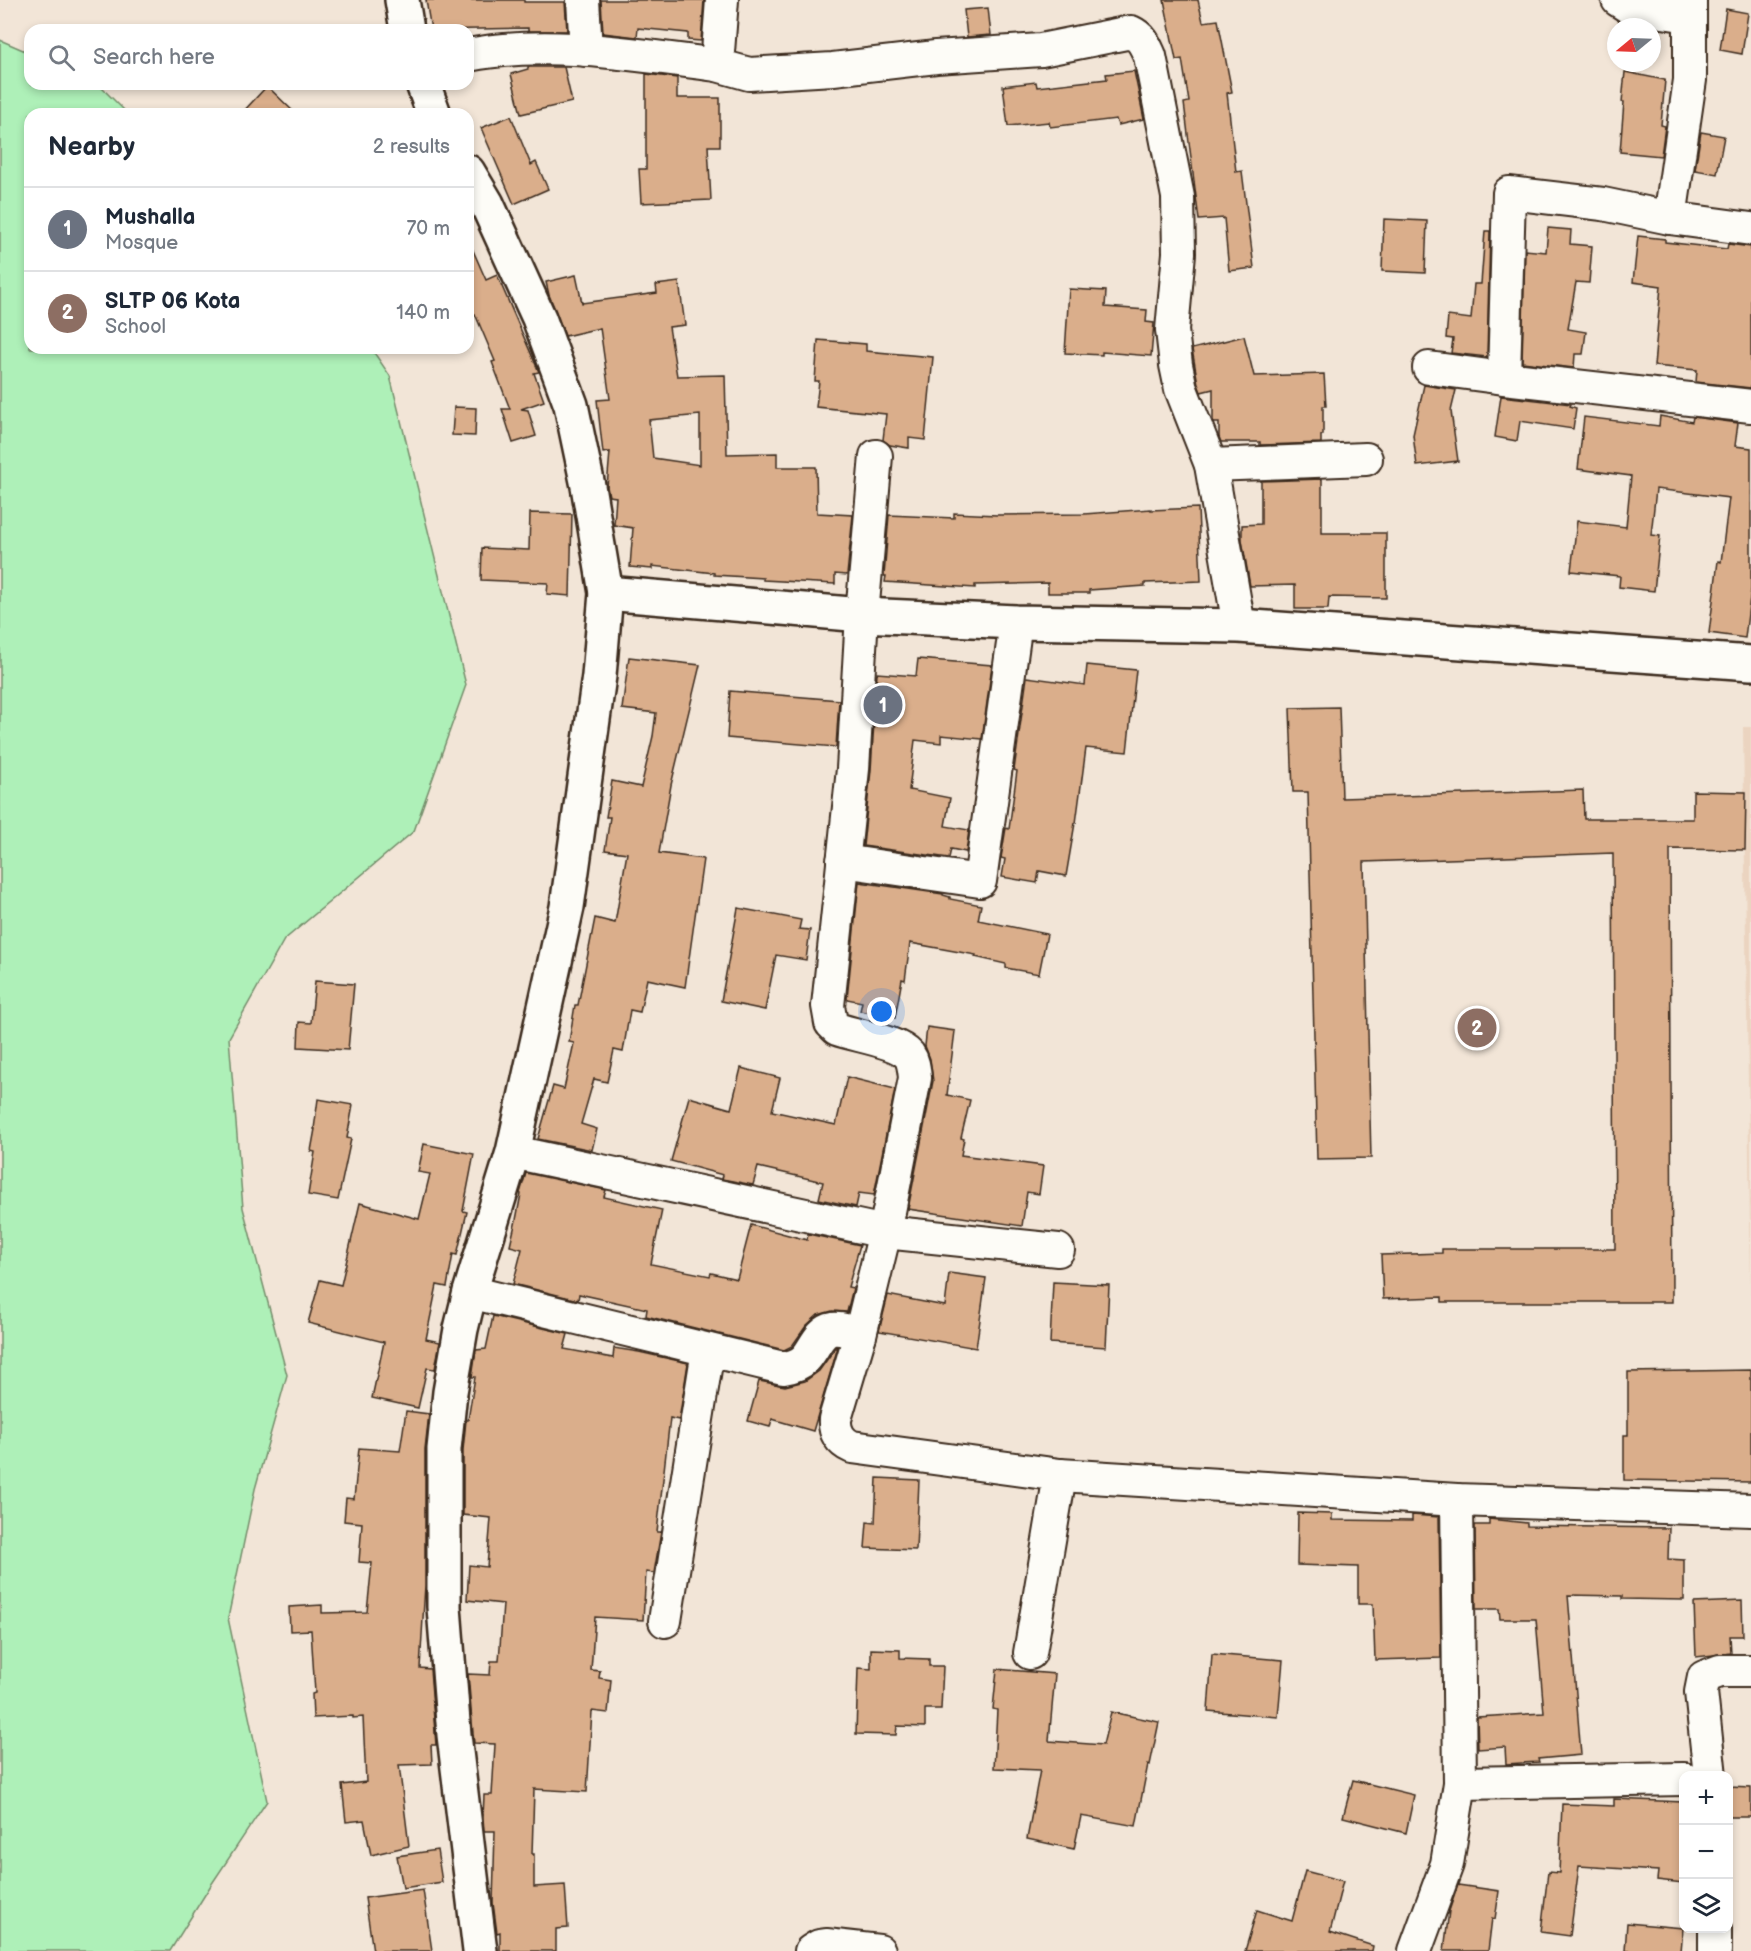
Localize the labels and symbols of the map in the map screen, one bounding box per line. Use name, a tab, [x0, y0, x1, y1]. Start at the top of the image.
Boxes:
north arrow	[1607, 18, 1661, 72]
pin: 1	[864, 682, 902, 728]
your location	[867, 997, 896, 1026]
pin: 2	[1458, 1006, 1496, 1050]

